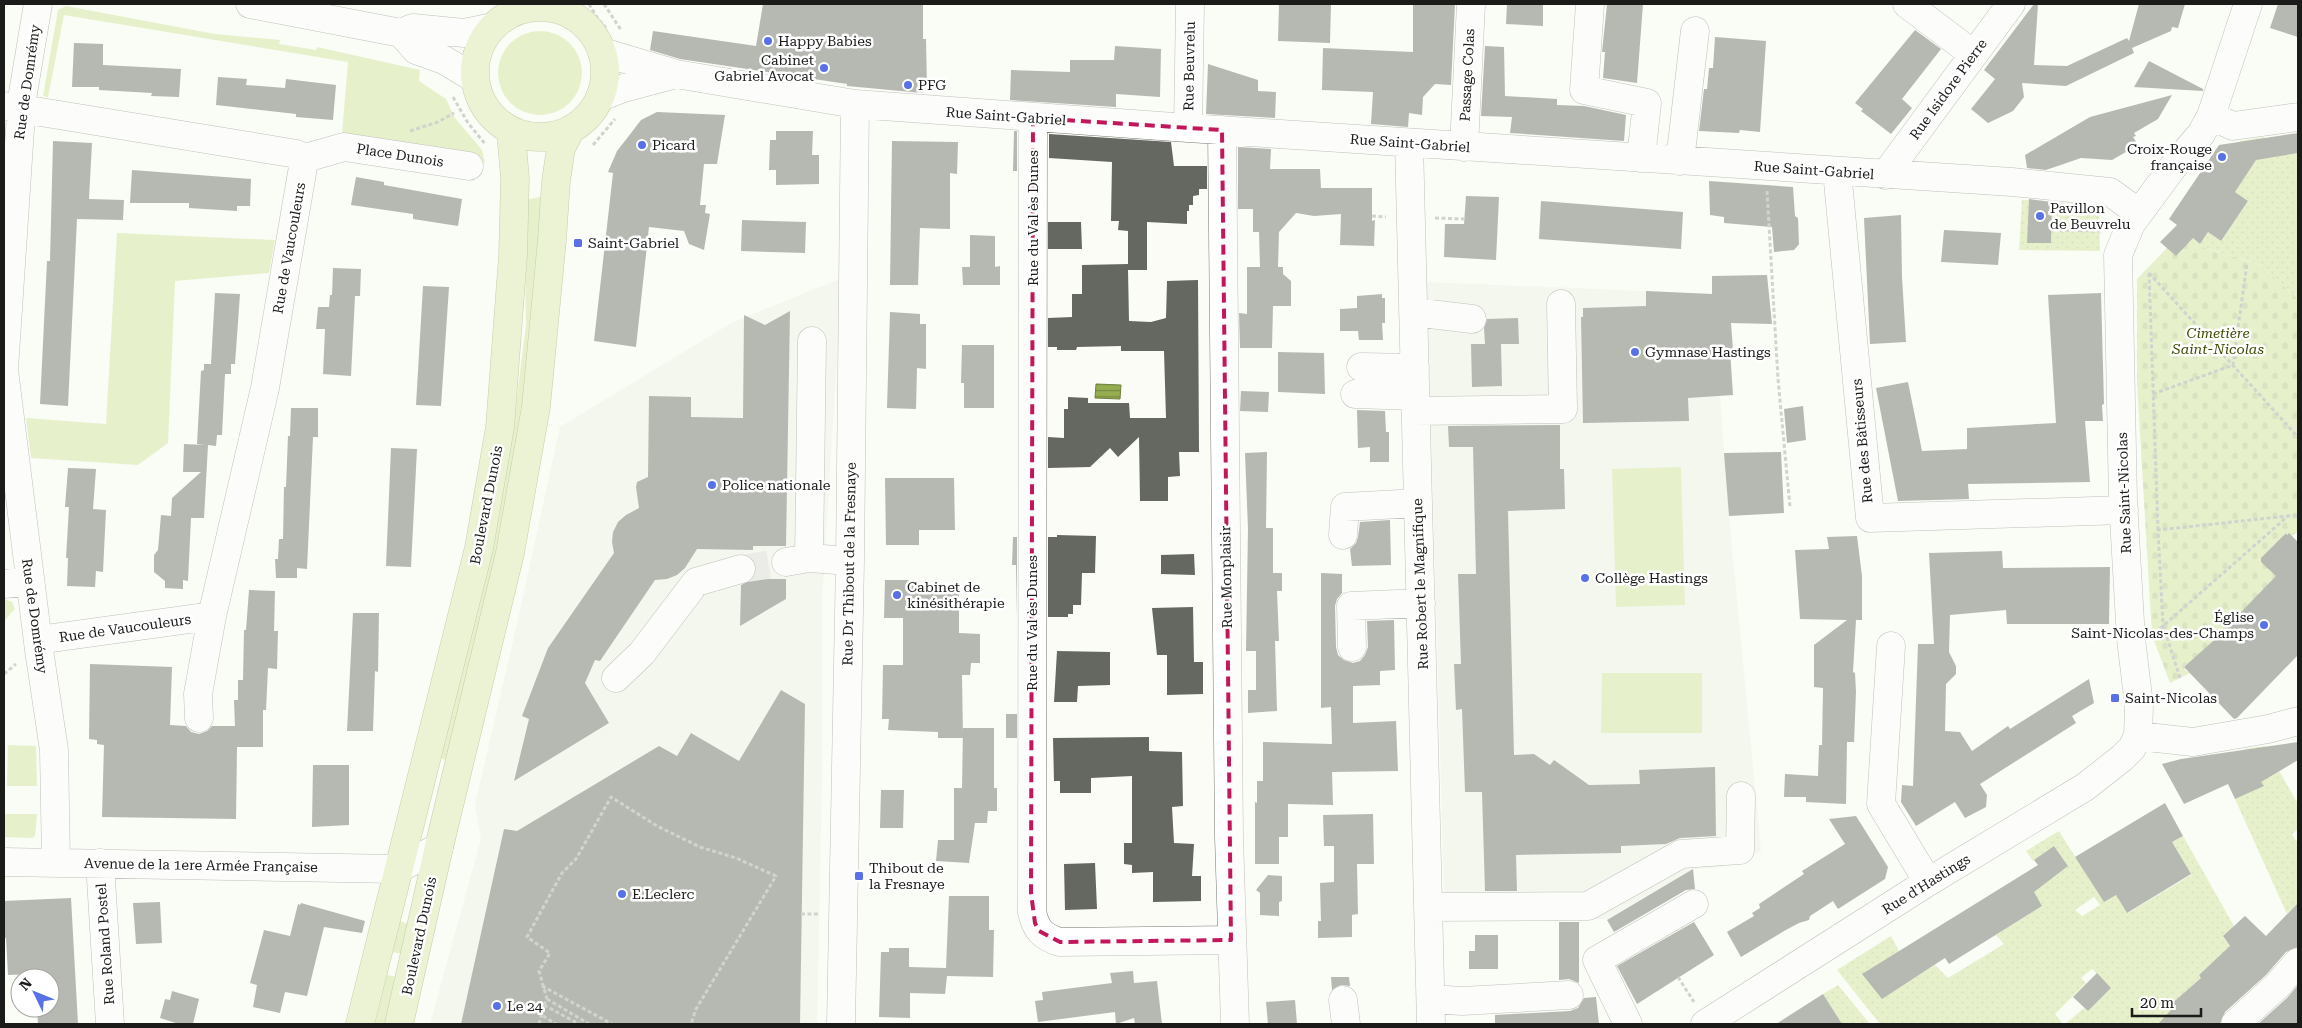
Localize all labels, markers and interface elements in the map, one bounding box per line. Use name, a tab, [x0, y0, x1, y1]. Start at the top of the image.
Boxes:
street label: Rue Beuvrelu	[1180, 21, 1198, 111]
street label: Rue de Domrémy	[11, 23, 43, 141]
street label: Passage Colas	[1457, 28, 1477, 122]
place label: Happy Babies	[778, 33, 872, 49]
marker: Happy Babies	[762, 35, 774, 47]
street label: Rue Isidore Pierre	[1906, 35, 1990, 142]
place label: Cabinet Gabriel Avocat	[714, 52, 814, 84]
marker: Cabinet Gabriel Avocat	[818, 62, 830, 74]
place label: PFG	[918, 77, 946, 93]
marker: PFG	[902, 79, 914, 91]
street label: Rue Saint-Gabriel	[945, 104, 1067, 128]
street label: Rue Saint-Gabriel	[1349, 131, 1471, 155]
place label: Picard	[652, 137, 696, 153]
marker: Picard	[636, 139, 648, 151]
street label: Place Dunois	[355, 140, 445, 170]
place label: Croix-Rouge française	[2127, 141, 2212, 173]
street label: Rue du Val ès Dunes	[1025, 150, 1041, 286]
marker: Croix-Rouge française	[2216, 151, 2228, 163]
street label: Rue Saint-Gabriel	[1753, 158, 1875, 182]
street label: Rue de Vaucouleurs	[270, 181, 308, 315]
place label: Pavillon de Beuvrelu	[2050, 200, 2131, 232]
marker: Pavillon de Beuvrelu	[2034, 210, 2046, 222]
place label: Saint-Gabriel	[588, 235, 680, 251]
marker: Saint-Gabriel	[572, 237, 584, 249]
park label: Cimetière Saint-Nicolas	[2171, 325, 2264, 357]
place label: Gymnase Hastings	[1645, 344, 1771, 360]
marker: Gymnase Hastings	[1629, 346, 1641, 358]
street label: Rue des Bâtisseurs	[1849, 378, 1875, 504]
street label: Rue Saint-Nicolas	[2114, 432, 2134, 554]
street label: Boulevard Dunois	[467, 444, 505, 566]
street label: Rue Dr Thibout de la Fresnaye	[839, 462, 859, 666]
place label: Police nationale	[722, 477, 831, 493]
marker: Police nationale	[706, 479, 718, 491]
street label: Rue Robert le Magnifique	[1409, 498, 1431, 670]
street label: Rue Monplaisir	[1217, 525, 1235, 628]
street label: Rue du Val ès Dunes	[1024, 555, 1040, 691]
street label: Rue de Domrémy	[19, 557, 51, 675]
place label: Collège Hastings	[1595, 570, 1708, 586]
marker: Collège Hastings	[1579, 572, 1591, 584]
place label: Cabinet de kinésithérapie	[907, 579, 1005, 611]
marker: Cabinet de kinésithérapie	[891, 589, 903, 601]
place label: Église Saint-Nicolas-des-Champs	[2071, 609, 2254, 641]
street label: Rue de Vaucouleurs	[58, 611, 192, 645]
marker: Église Saint-Nicolas-des-Champs	[2258, 619, 2270, 631]
place label: Saint-Nicolas	[2125, 690, 2217, 706]
marker: Saint-Nicolas	[2109, 692, 2121, 704]
street label: Rue d'Hastings	[1879, 850, 1973, 917]
street label: Avenue de la 1ere Armée Française	[84, 855, 318, 875]
place label: Thibout de la Fresnaye	[869, 860, 945, 892]
marker: Thibout de la Fresnaye	[853, 870, 865, 882]
street label: Boulevard Dunois	[399, 875, 439, 997]
street label: Rue Roland Postel	[93, 882, 117, 1005]
place label: E.Leclerc	[632, 886, 695, 902]
marker: E.Leclerc	[616, 888, 628, 900]
north arrow	[10, 968, 60, 1018]
text: N	[16, 975, 35, 994]
scale bar	[2132, 986, 2201, 1018]
text: 20 m	[2140, 994, 2175, 1012]
place label: Le 24	[507, 998, 543, 1014]
marker: Le 24	[491, 1000, 503, 1012]

